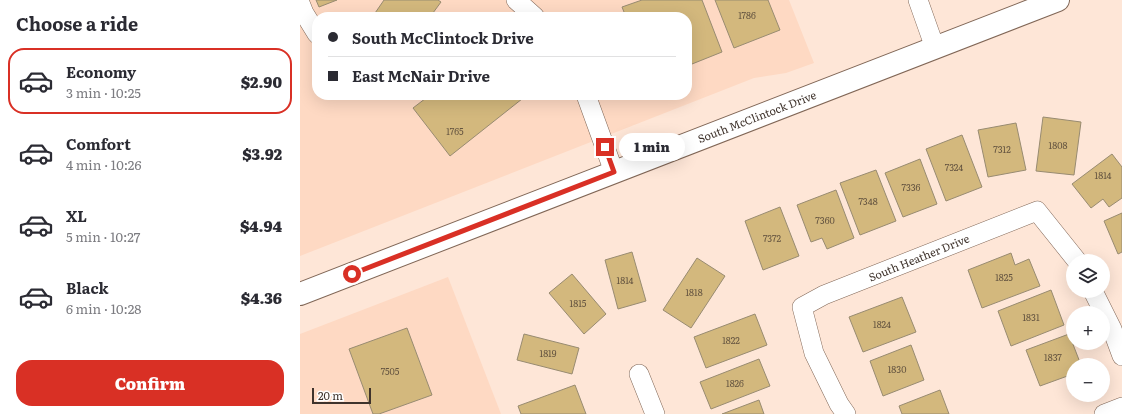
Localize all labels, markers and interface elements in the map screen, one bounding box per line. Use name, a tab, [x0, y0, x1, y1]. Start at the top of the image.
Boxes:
house number: 1786	[738, 8, 756, 22]
text: Choose a ride	[16, 10, 138, 37]
text: South McClintock Drive	[352, 26, 534, 49]
text: Economy	[66, 60, 136, 83]
icon: car	[18, 63, 54, 99]
text: East McNair Drive	[352, 64, 490, 87]
text: $2.90	[241, 70, 282, 93]
text: 3 min · 10:25	[66, 83, 141, 102]
street label: South McClintock Drive	[695, 86, 818, 146]
house number: 1765	[446, 124, 464, 138]
text: Comfort	[66, 132, 131, 155]
callout: 1 min	[619, 133, 685, 161]
icon: car	[18, 135, 54, 171]
text: 1 min	[634, 137, 670, 156]
route end	[596, 138, 614, 156]
house number: 1808	[1049, 138, 1067, 152]
text: $3.92	[242, 142, 282, 165]
house number: 7312	[993, 142, 1011, 156]
text: 4 min · 10:26	[66, 155, 141, 174]
house number: 7324	[945, 160, 963, 174]
house number: 1814	[1095, 168, 1111, 182]
house number: 7336	[902, 180, 921, 194]
house number: 7348	[858, 194, 878, 208]
text: XL	[66, 204, 87, 227]
icon: car	[18, 207, 54, 243]
house number: 7360	[815, 213, 835, 227]
text: $4.94	[240, 214, 282, 237]
text: 5 min · 10:27	[66, 227, 140, 246]
street label: South Heather Drive	[866, 229, 972, 285]
house number: 7372	[763, 231, 782, 245]
map controls	[1066, 254, 1110, 402]
button: layers	[1066, 254, 1110, 298]
route start	[343, 265, 361, 283]
house number: 1825	[995, 270, 1013, 284]
house number: 1814	[617, 273, 633, 287]
text: Black	[66, 276, 109, 299]
icon: car	[18, 279, 54, 315]
house number: 1818	[685, 285, 703, 299]
text: $4.36	[241, 286, 282, 309]
house number: 1815	[570, 296, 587, 310]
text: 6 min · 10:28	[66, 299, 141, 318]
button: +	[1066, 306, 1110, 350]
house number: 1831	[1022, 310, 1040, 324]
house number: 1824	[873, 317, 891, 331]
house number: 1822	[722, 333, 740, 347]
house number: 1819	[540, 346, 557, 360]
house number: 1837	[1044, 350, 1062, 364]
button: −	[1066, 358, 1110, 402]
button: Confirm	[16, 360, 284, 406]
house number: 1830	[888, 362, 906, 376]
house number: 7505	[381, 364, 400, 378]
house number: 1826	[726, 376, 744, 390]
scale bar	[312, 386, 371, 405]
text: 20 m	[318, 387, 343, 403]

